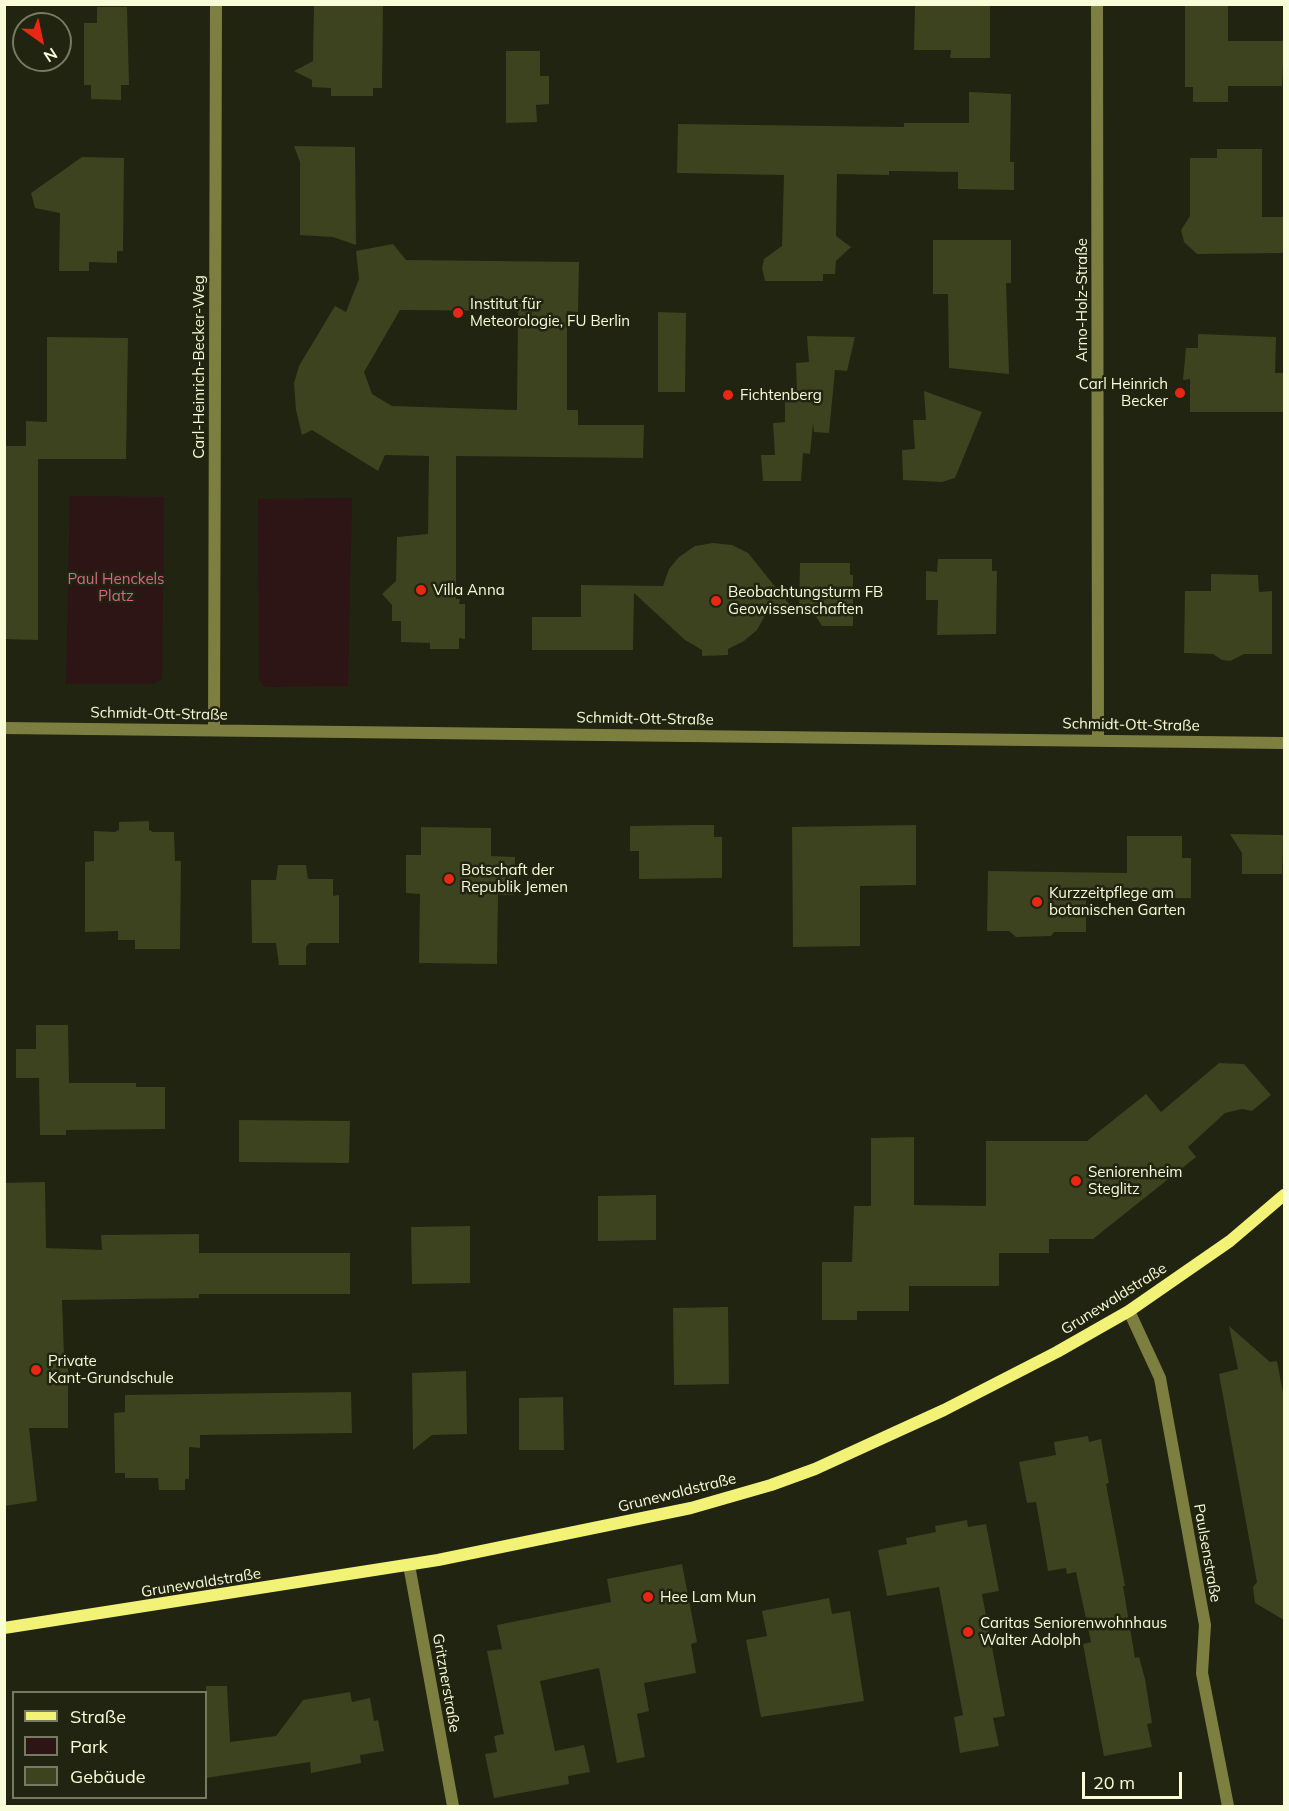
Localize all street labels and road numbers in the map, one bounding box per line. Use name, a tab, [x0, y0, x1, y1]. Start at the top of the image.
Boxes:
street label: Arno-Holz-Straße	[1073, 238, 1091, 362]
street label: Carl-Heinrich-Becker-Weg	[190, 275, 208, 459]
street label: Schmidt-Ott-Straße	[90, 704, 228, 724]
street label: Schmidt-Ott-Straße	[576, 709, 714, 729]
street label: Schmidt-Ott-Straße	[1062, 715, 1200, 735]
street label: Grunewaldstraße	[1058, 1259, 1170, 1339]
street label: Grunewaldstraße	[616, 1470, 738, 1516]
street label: Paulsenstraße	[1189, 1502, 1225, 1604]
street label: Grunewaldstraße	[140, 1565, 262, 1601]
street label: Gritznerstraße	[428, 1632, 464, 1734]

